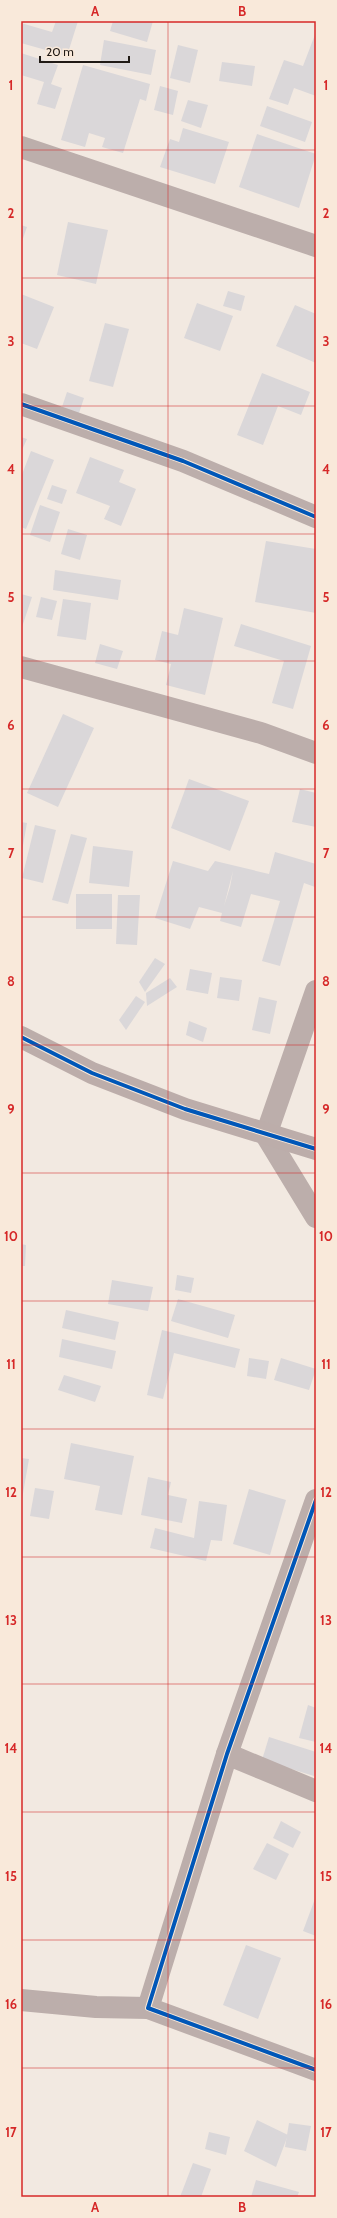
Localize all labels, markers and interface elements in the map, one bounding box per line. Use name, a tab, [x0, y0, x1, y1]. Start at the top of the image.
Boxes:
text: A	[91, 3, 100, 19]
text: B	[238, 3, 246, 19]
scale bar	[40, 38, 129, 64]
text: 20 m	[46, 44, 74, 59]
text: 1	[9, 77, 13, 93]
text: 1	[324, 77, 328, 93]
text: 2	[8, 205, 15, 221]
text: 2	[323, 205, 330, 221]
text: 3	[7, 333, 15, 349]
text: 3	[322, 333, 330, 349]
text: 4	[7, 461, 15, 477]
text: 4	[322, 461, 330, 477]
text: 5	[8, 589, 15, 605]
text: 5	[323, 589, 330, 605]
text: 6	[7, 717, 15, 733]
text: 6	[322, 717, 330, 733]
text: 7	[8, 845, 15, 861]
text: 7	[323, 845, 330, 861]
text: 8	[7, 973, 15, 989]
text: 8	[322, 973, 330, 989]
text: 9	[7, 1101, 15, 1117]
text: 9	[322, 1101, 330, 1117]
text: 10	[4, 1228, 18, 1244]
text: 10	[319, 1228, 333, 1244]
text: 11	[6, 1356, 16, 1372]
text: 11	[321, 1356, 331, 1372]
text: 12	[5, 1484, 17, 1500]
text: 12	[320, 1484, 332, 1500]
text: 13	[5, 1612, 17, 1628]
text: 13	[320, 1612, 332, 1628]
text: 14	[5, 1740, 17, 1756]
text: 14	[320, 1740, 332, 1756]
text: 15	[5, 1868, 17, 1884]
text: 15	[320, 1868, 332, 1884]
text: 16	[5, 1996, 17, 2012]
text: 16	[320, 1996, 332, 2012]
text: 17	[5, 2124, 17, 2140]
text: 17	[320, 2124, 332, 2140]
text: A	[91, 2199, 100, 2215]
text: B	[238, 2199, 246, 2215]

